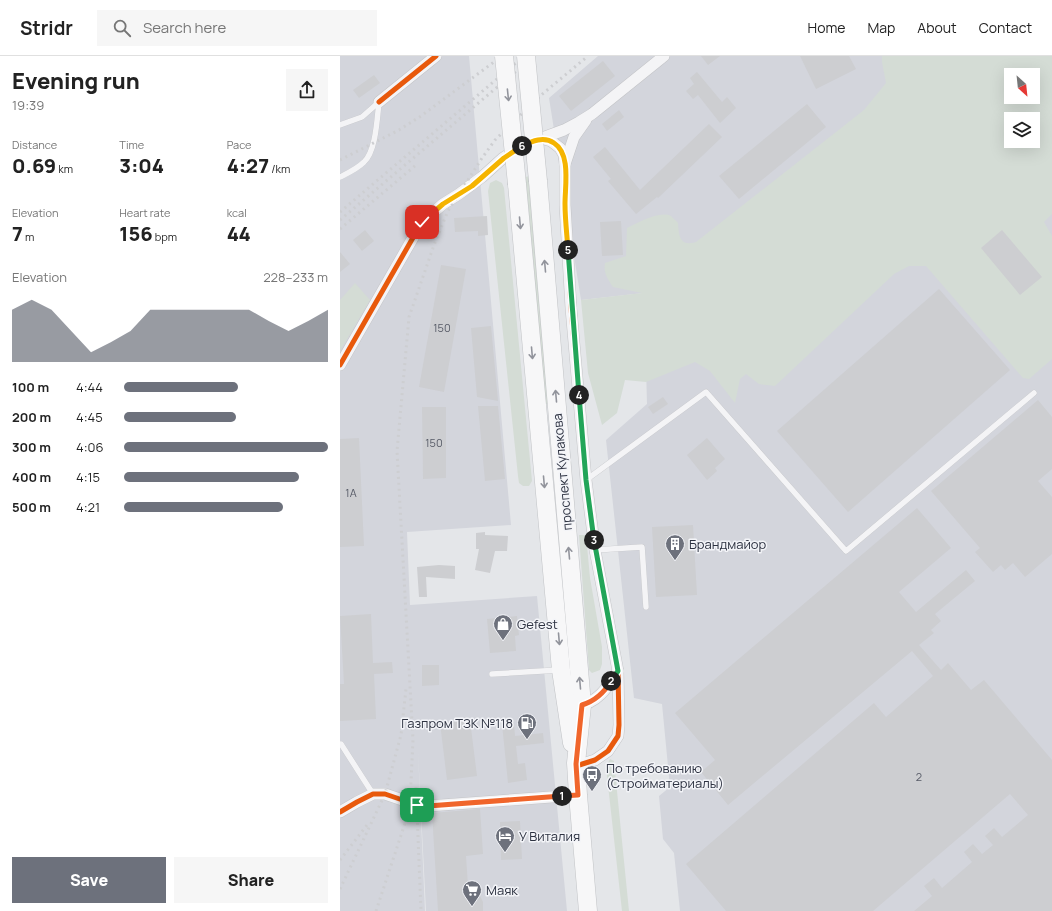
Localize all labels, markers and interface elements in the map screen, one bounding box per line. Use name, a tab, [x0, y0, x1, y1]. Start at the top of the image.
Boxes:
search box	[97, 10, 377, 46]
text: Stridr	[20, 15, 73, 41]
icon: search	[111, 17, 133, 39]
text: Search here	[143, 17, 226, 38]
text: Home	[808, 18, 845, 37]
text: Map	[867, 18, 895, 37]
text: About	[917, 18, 957, 37]
text: Contact	[979, 18, 1032, 37]
text: Evening run	[12, 66, 140, 96]
north arrow	[1004, 68, 1040, 104]
map controls	[1004, 68, 1040, 148]
button: share	[286, 69, 328, 111]
one-way arrow	[504, 88, 512, 101]
text: 19:39	[12, 96, 44, 114]
button: layers	[1004, 112, 1040, 148]
pin: 6	[512, 136, 532, 156]
text: Distance	[12, 137, 57, 152]
text: Time	[119, 137, 144, 152]
text: Pace	[227, 137, 252, 152]
text: 6	[519, 138, 525, 153]
text: 0.69	[12, 152, 56, 179]
text: 3:04	[119, 152, 164, 179]
text: 4:27	[227, 152, 269, 179]
text: km	[56, 161, 73, 176]
text: /km	[269, 161, 290, 176]
text: Elevation	[12, 205, 58, 220]
text: Heart rate	[119, 205, 170, 220]
text: kcal	[227, 205, 247, 220]
pin	[405, 205, 439, 239]
icon: check	[411, 211, 433, 233]
one-way arrow	[517, 216, 524, 229]
text: 7	[12, 220, 23, 247]
text: 156	[119, 220, 153, 247]
text: 44	[227, 220, 251, 247]
text: m	[23, 229, 34, 244]
text: bpm	[153, 229, 177, 244]
pin: 5	[558, 240, 578, 260]
text: 5	[565, 242, 571, 257]
one-way arrow	[541, 260, 549, 273]
text: Elevation	[12, 268, 67, 286]
text: 228–233 m	[263, 268, 328, 286]
house number: 150	[433, 320, 451, 335]
one-way arrow	[529, 346, 536, 359]
text: 100 m	[12, 378, 49, 396]
text: 4:44	[76, 378, 103, 396]
pin: 4	[569, 385, 589, 405]
text: 4	[576, 387, 582, 402]
one-way arrow	[552, 390, 560, 403]
text: 200 m	[12, 408, 51, 426]
text: 4:45	[76, 408, 103, 426]
street label: проспект Кулакова	[548, 413, 576, 531]
house number: 150	[425, 435, 443, 450]
text: 300 m	[12, 438, 51, 456]
text: 4:06	[76, 438, 104, 456]
text: 400 m	[12, 468, 51, 486]
text: 4:15	[76, 468, 100, 486]
one-way arrow	[540, 475, 548, 488]
house number: 1А	[345, 485, 357, 500]
text: 500 m	[12, 498, 51, 516]
text: 4:21	[76, 498, 100, 516]
pin: 3	[584, 530, 604, 550]
text: 3	[591, 532, 597, 547]
building icon: Брандмайор	[664, 533, 686, 561]
place label: Брандмайор	[689, 535, 767, 553]
one-way arrow	[566, 547, 573, 560]
shop icon: Gefest	[492, 613, 514, 641]
place label: Gefest	[517, 615, 558, 633]
one-way arrow	[555, 632, 562, 645]
pin: 2	[601, 671, 621, 691]
text: 2	[608, 673, 614, 688]
one-way arrow	[576, 677, 584, 690]
fuel station icon: Газпром ТЗК №118	[516, 712, 538, 740]
place label: Газпром ТЗК №118	[401, 714, 513, 732]
place label: По требованию (Стройматериалы)	[606, 759, 724, 792]
bus stop icon: По требованию (Стройматериалы)	[581, 764, 603, 792]
house number: 2	[916, 769, 922, 784]
pin: 1	[552, 786, 572, 806]
pin	[400, 788, 434, 822]
text: 1	[560, 788, 564, 803]
icon: arrive	[406, 794, 428, 816]
hotel icon: У Виталия	[494, 825, 516, 853]
place label: У Виталия	[519, 827, 580, 845]
button: Save	[12, 857, 166, 903]
button: Share	[174, 857, 328, 903]
supermarket icon: Маяк	[461, 879, 483, 907]
place label: Маяк	[486, 881, 518, 899]

